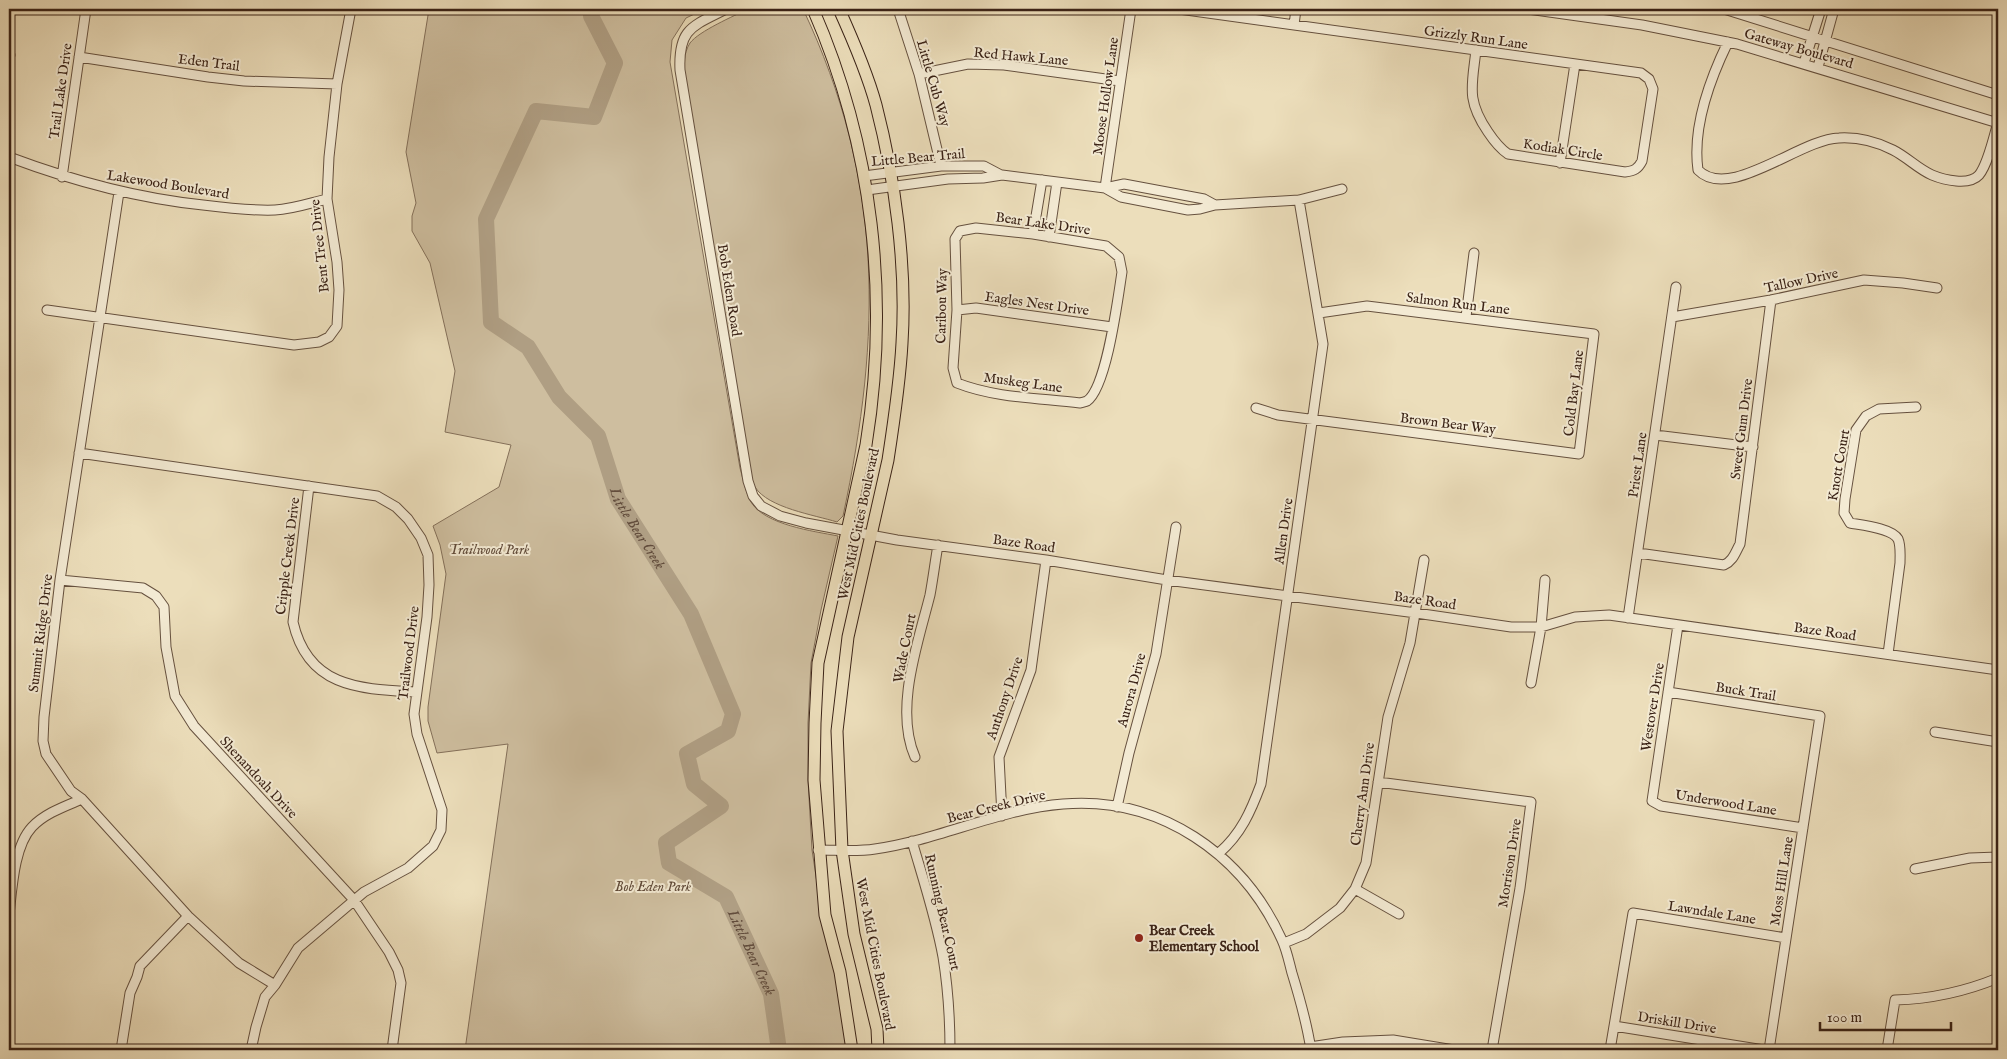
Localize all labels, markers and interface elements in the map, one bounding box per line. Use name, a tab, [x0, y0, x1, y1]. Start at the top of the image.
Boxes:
street label: Grizzly Run Lane	[1423, 22, 1530, 54]
street label: Gateway Boulevard	[1742, 25, 1856, 73]
street label: Moose Hollow Lane	[1089, 35, 1123, 156]
street label: Little Cub Way	[912, 38, 954, 129]
street label: Trail Lake Drive	[45, 42, 77, 140]
street label: Red Hawk Lane	[973, 44, 1070, 70]
street label: Eden Trail	[177, 50, 241, 76]
street label: Kodiak Circle	[1522, 135, 1605, 165]
street label: Little Bear Trail	[870, 145, 966, 171]
street label: Lakewood Boulevard	[105, 166, 231, 204]
street label: Bent Tree Drive	[306, 198, 334, 293]
street label: Bear Lake Drive	[994, 208, 1092, 240]
street label: Bob Eden Road	[713, 243, 745, 338]
street label: Tallow Drive	[1763, 264, 1840, 298]
street label: Caribou Way	[932, 268, 952, 344]
street label: Eagles Nest Drive	[984, 288, 1091, 320]
street label: Salmon Run Lane	[1405, 289, 1511, 319]
street label: Cold Bay Lane	[1560, 348, 1588, 437]
street label: Muskeg Lane	[982, 369, 1064, 398]
street label: Sweet Gum Drive	[1727, 377, 1757, 481]
street label: Brown Bear Way	[1399, 409, 1497, 439]
street label: Knott Court	[1824, 428, 1854, 502]
street label: Priest Lane	[1624, 431, 1652, 499]
street label: West Mid Cities Boulevard	[834, 446, 884, 602]
water label: Little Bear Creek	[605, 484, 669, 573]
street label: Cripple Creek Drive	[272, 496, 304, 616]
street label: Allen Drive	[1270, 496, 1298, 566]
street label: Baze Road	[991, 531, 1057, 557]
park label: Trailwood Park	[449, 541, 530, 559]
street label: Summit Ridge Drive	[25, 572, 57, 693]
street label: Baze Road	[1392, 588, 1458, 614]
street label: Trailwood Drive	[394, 604, 424, 701]
street label: Wade Court	[889, 612, 921, 684]
street label: Baze Road	[1792, 619, 1858, 645]
street label: Aurora Drive	[1113, 651, 1151, 730]
street label: Anthony Drive	[982, 654, 1028, 743]
street label: Westover Drive	[1637, 661, 1669, 753]
street label: Buck Trail	[1714, 678, 1778, 706]
street label: Shenandoah Drive	[215, 733, 301, 823]
street label: Cherry Ann Drive	[1347, 741, 1379, 847]
street label: Bear Creek Drive	[945, 786, 1048, 828]
street label: Underwood Lane	[1674, 786, 1778, 820]
street label: Morrison Drive	[1494, 817, 1526, 909]
street label: Moss Hill Lane	[1766, 835, 1798, 927]
street label: Running Bear Court	[920, 852, 964, 973]
street label: West Mid Cities Boulevard	[851, 876, 899, 1032]
park label: Bob Eden Park	[615, 878, 692, 896]
street label: Lawndale Lane	[1666, 897, 1758, 929]
water label: Little Bear Creek	[723, 905, 779, 999]
place label: Bear Creek Elementary School	[1149, 922, 1260, 956]
marker: Bear Creek Elementary School	[1133, 932, 1145, 944]
scale bar	[1820, 999, 1951, 1031]
street label: Driskill Drive	[1636, 1008, 1718, 1038]
text: 100 m	[1827, 1008, 1863, 1027]

